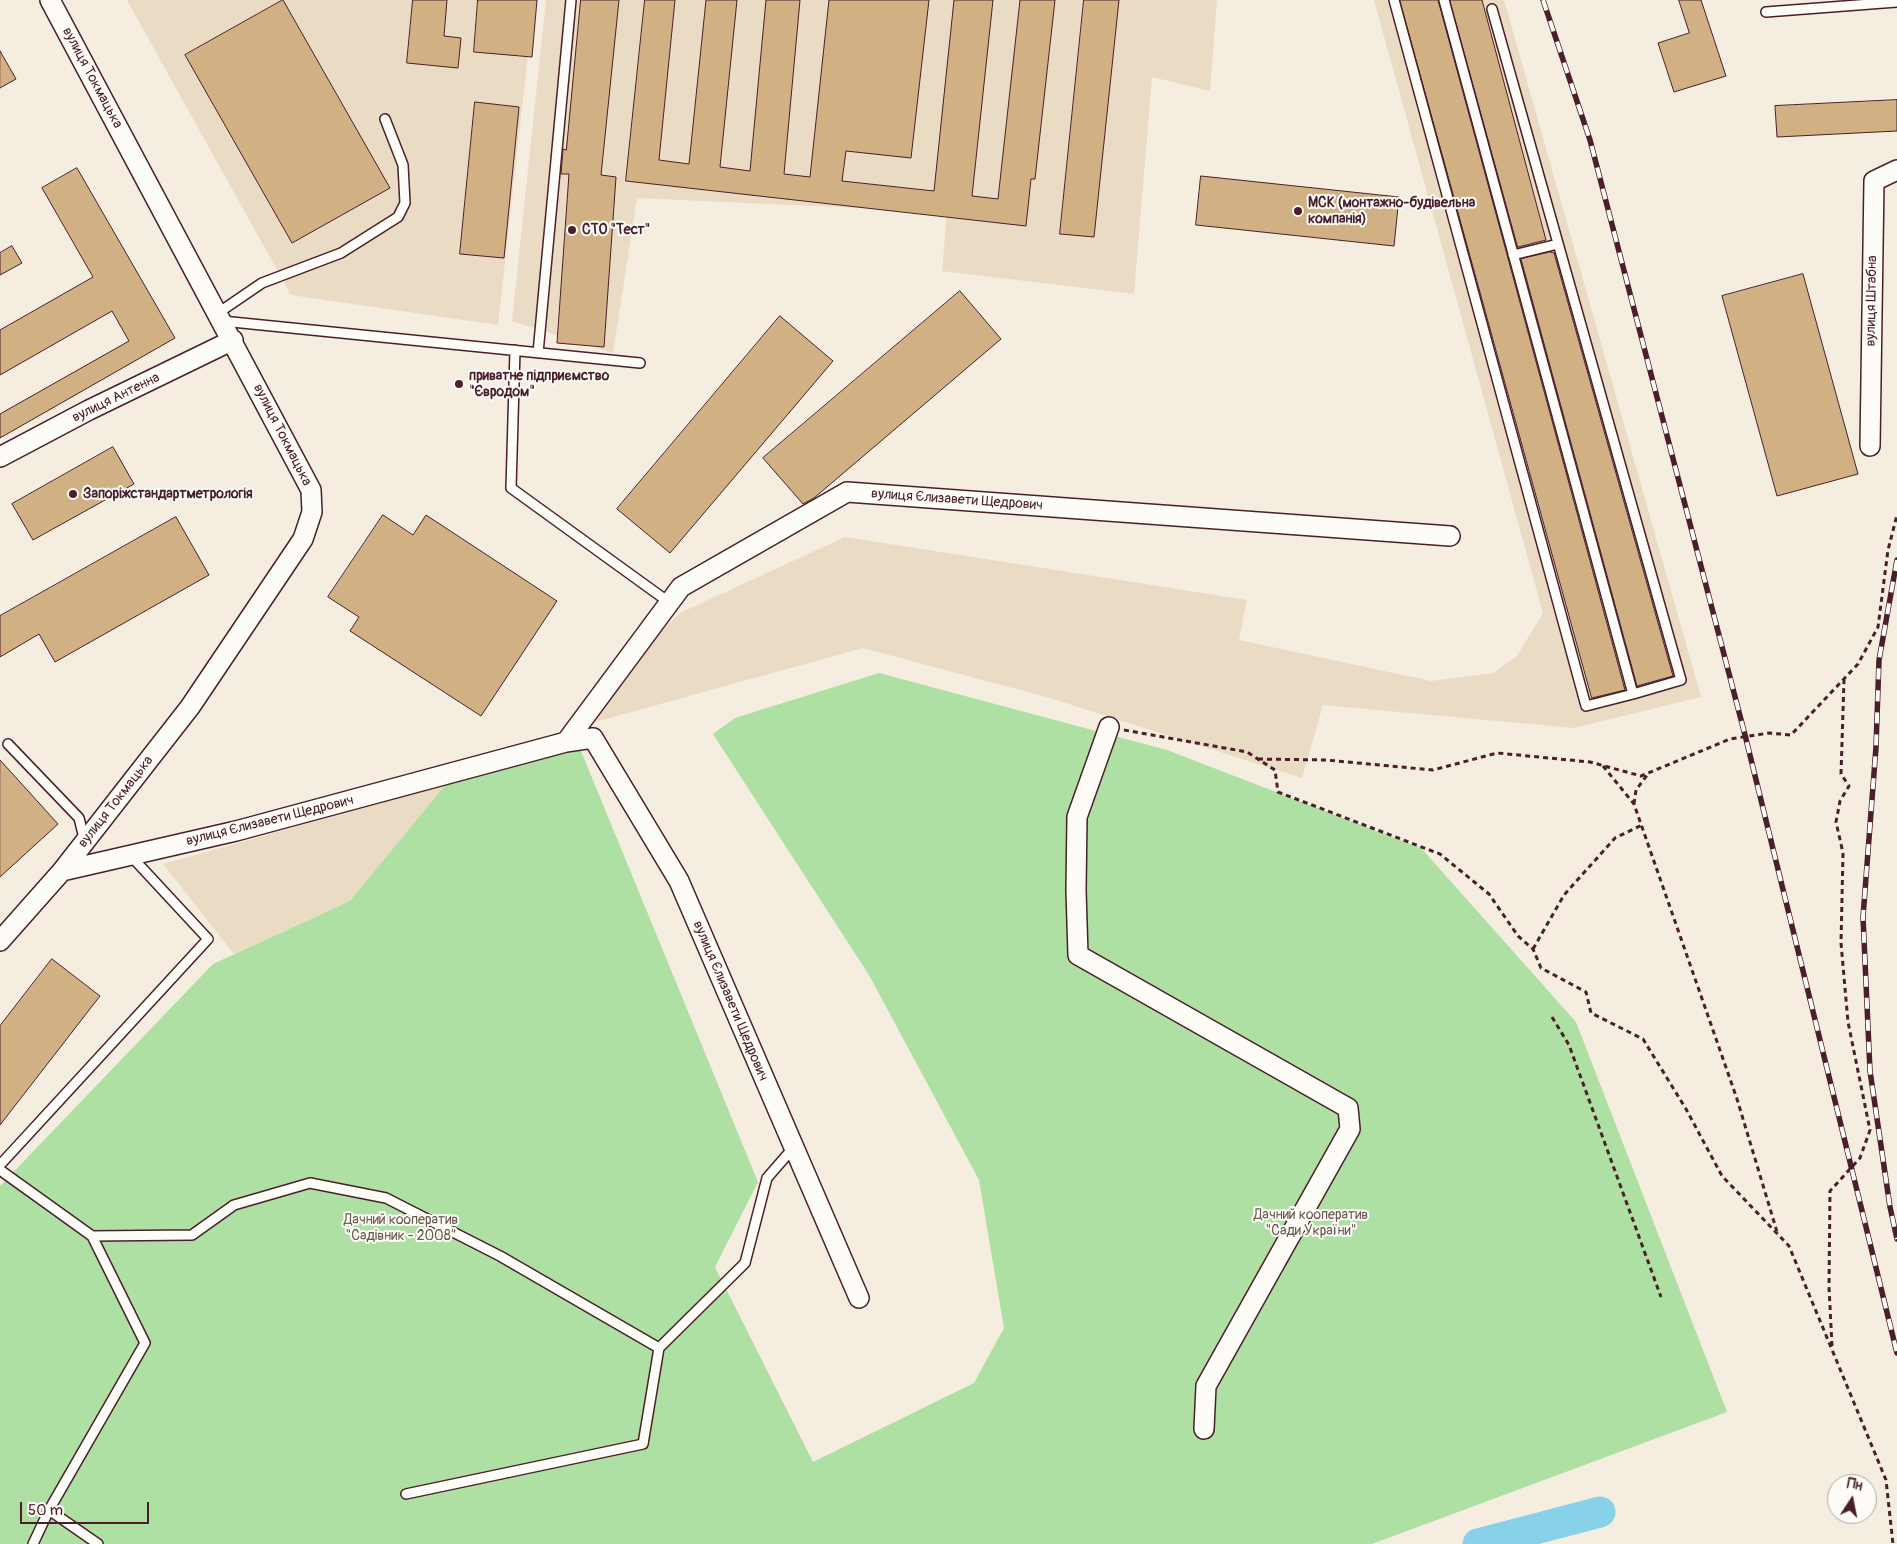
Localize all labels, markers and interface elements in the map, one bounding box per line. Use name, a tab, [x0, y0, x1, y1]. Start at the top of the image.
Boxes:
street label: вулиця Токмацька	[58, 25, 126, 131]
place label: МСК (монтажно-будівельна компанія)	[1308, 195, 1475, 228]
marker: МСК (монтажно-будівельна компанія)	[1292, 205, 1304, 217]
place label: СТО "Тест"	[582, 222, 650, 238]
marker: СТО "Тест"	[566, 224, 578, 236]
street label: вулиця Штабна	[1863, 255, 1881, 347]
place label: приватне підприємство "Євродом"	[469, 368, 609, 401]
street label: вулиця Антенна	[69, 370, 163, 426]
marker: приватне підприємство "Євродом"	[453, 378, 465, 390]
street label: вулиця Токмацька	[249, 381, 315, 489]
place label: Запоріжстандартметрологія	[83, 486, 252, 502]
street label: вулиця Єлизавети Щедрович	[870, 486, 1044, 514]
marker: Запоріжстандартметрологія	[67, 488, 79, 500]
street label: вулиця Токмацька	[75, 753, 157, 851]
street label: вулиця Єлизавети Щедрович	[184, 792, 356, 850]
street label: вулиця Єлизавети Щедрович	[689, 918, 771, 1084]
park label: Дачний кооператив "Сади України"	[1254, 1207, 1368, 1240]
park label: Дачний кооператив "Садівник - 2008"	[344, 1212, 458, 1244]
north arrow	[1827, 1474, 1877, 1524]
text: Пн	[1846, 1475, 1864, 1495]
scale bar	[22, 1492, 151, 1524]
text: 50 m	[28, 1501, 63, 1520]

